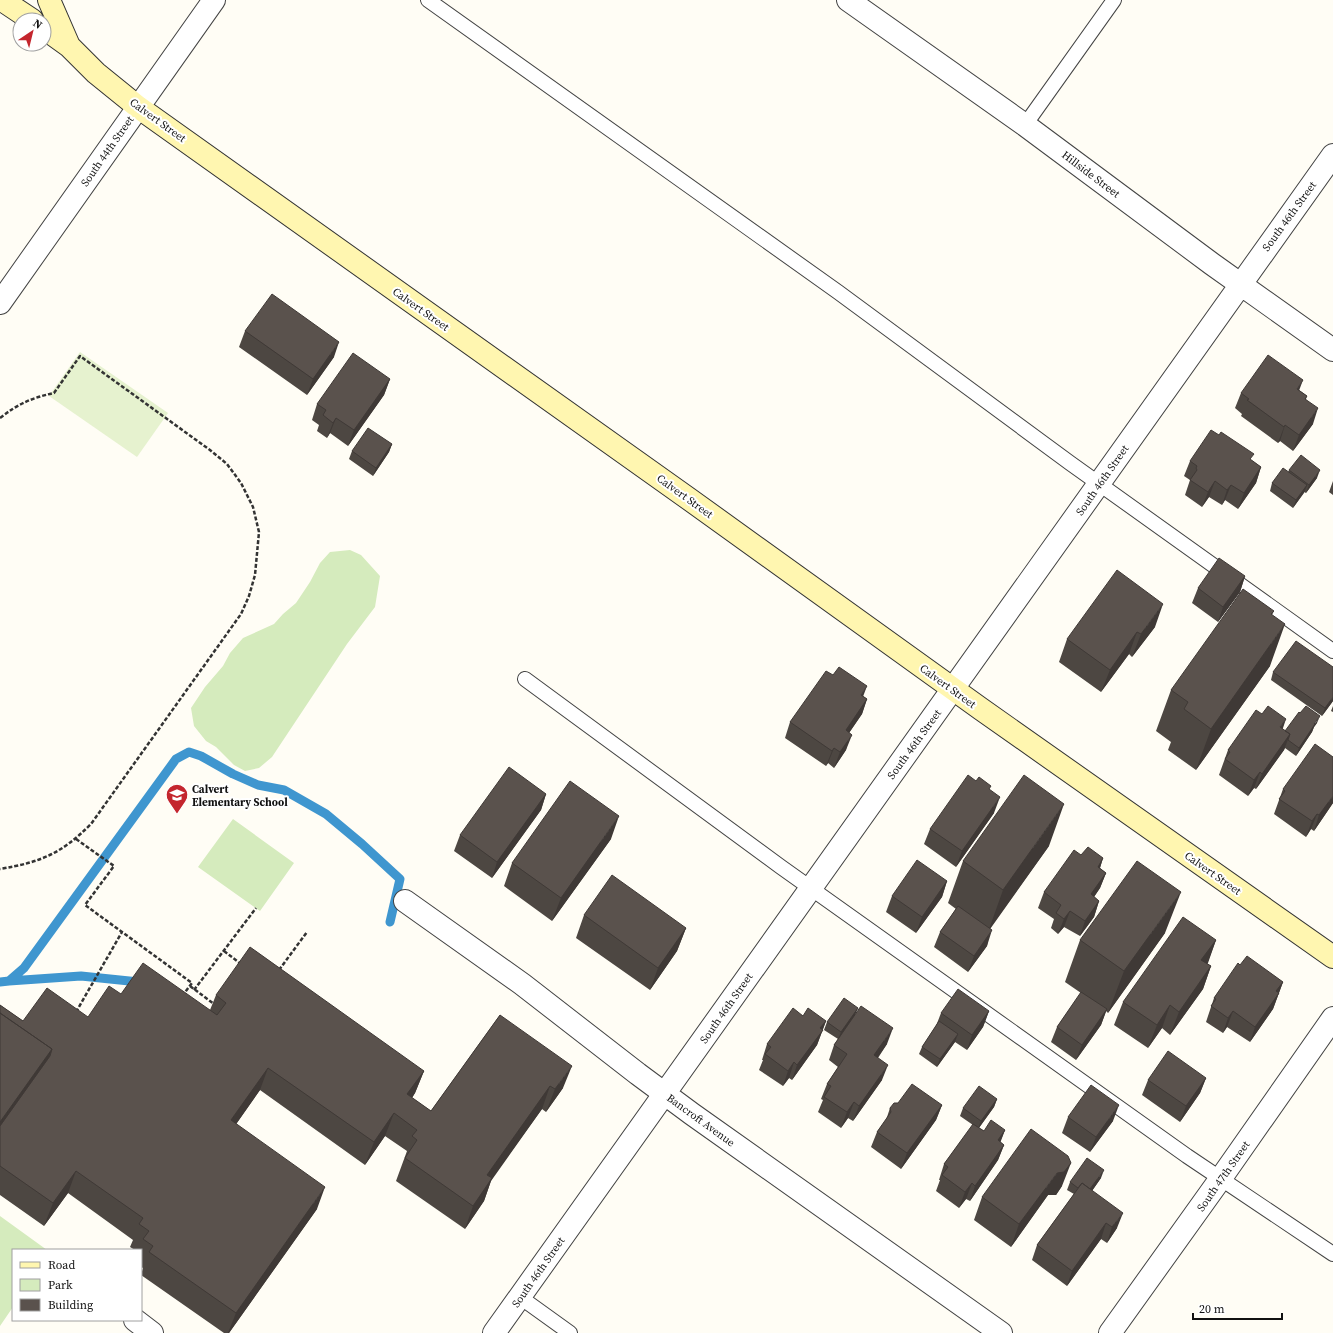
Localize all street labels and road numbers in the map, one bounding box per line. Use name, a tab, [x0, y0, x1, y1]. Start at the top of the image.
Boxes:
street label: Calvert Street	[127, 95, 189, 146]
street label: South 44th Street	[77, 113, 138, 190]
street label: Hillside Street	[1058, 148, 1123, 202]
street label: South 46th Street	[1259, 178, 1320, 254]
street label: Calvert Street	[389, 284, 452, 335]
street label: South 46th Street	[1072, 442, 1133, 519]
street label: Calvert Street	[654, 471, 716, 522]
street label: Calvert Street	[917, 661, 979, 712]
street label: South 46th Street	[884, 706, 945, 782]
street label: Calvert Street	[1181, 848, 1244, 899]
street label: South 46th Street	[696, 970, 757, 1047]
street label: Bancroft Avenue	[664, 1091, 738, 1150]
street label: South 47th Street	[1193, 1138, 1254, 1215]
street label: South 46th Street	[508, 1234, 569, 1311]

